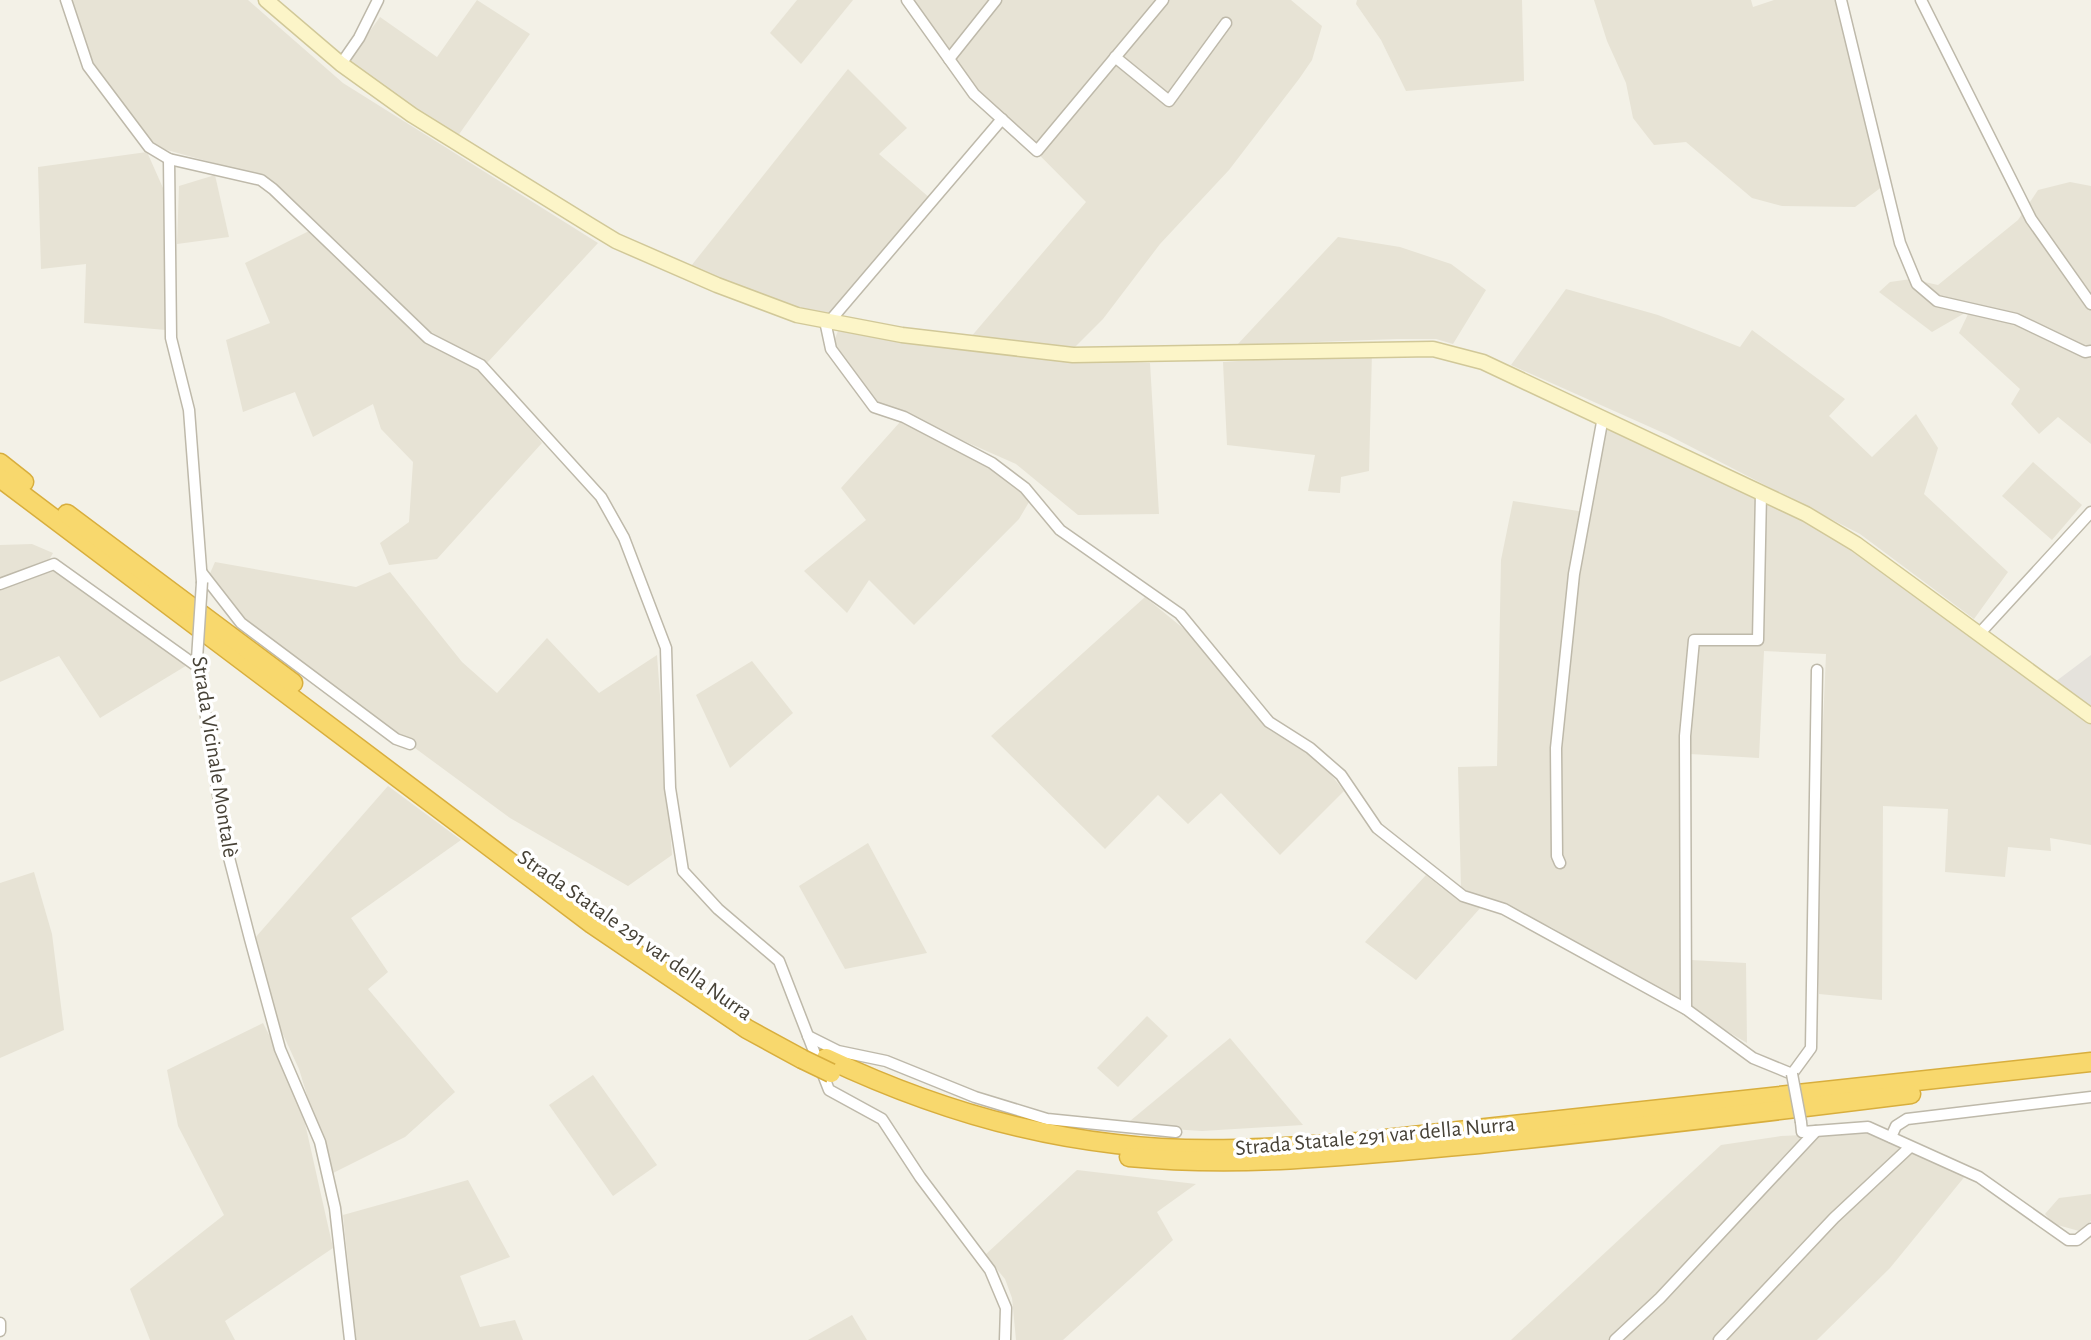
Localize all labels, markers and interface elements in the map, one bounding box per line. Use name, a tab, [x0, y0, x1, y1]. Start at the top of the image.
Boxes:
street label: Strada Vicinale Montalè	[188, 655, 242, 859]
street label: Strada Statale 291 var della Nurra	[514, 845, 756, 1025]
street label: Strada Statale 291 var della Nurra	[1234, 1113, 1516, 1159]

